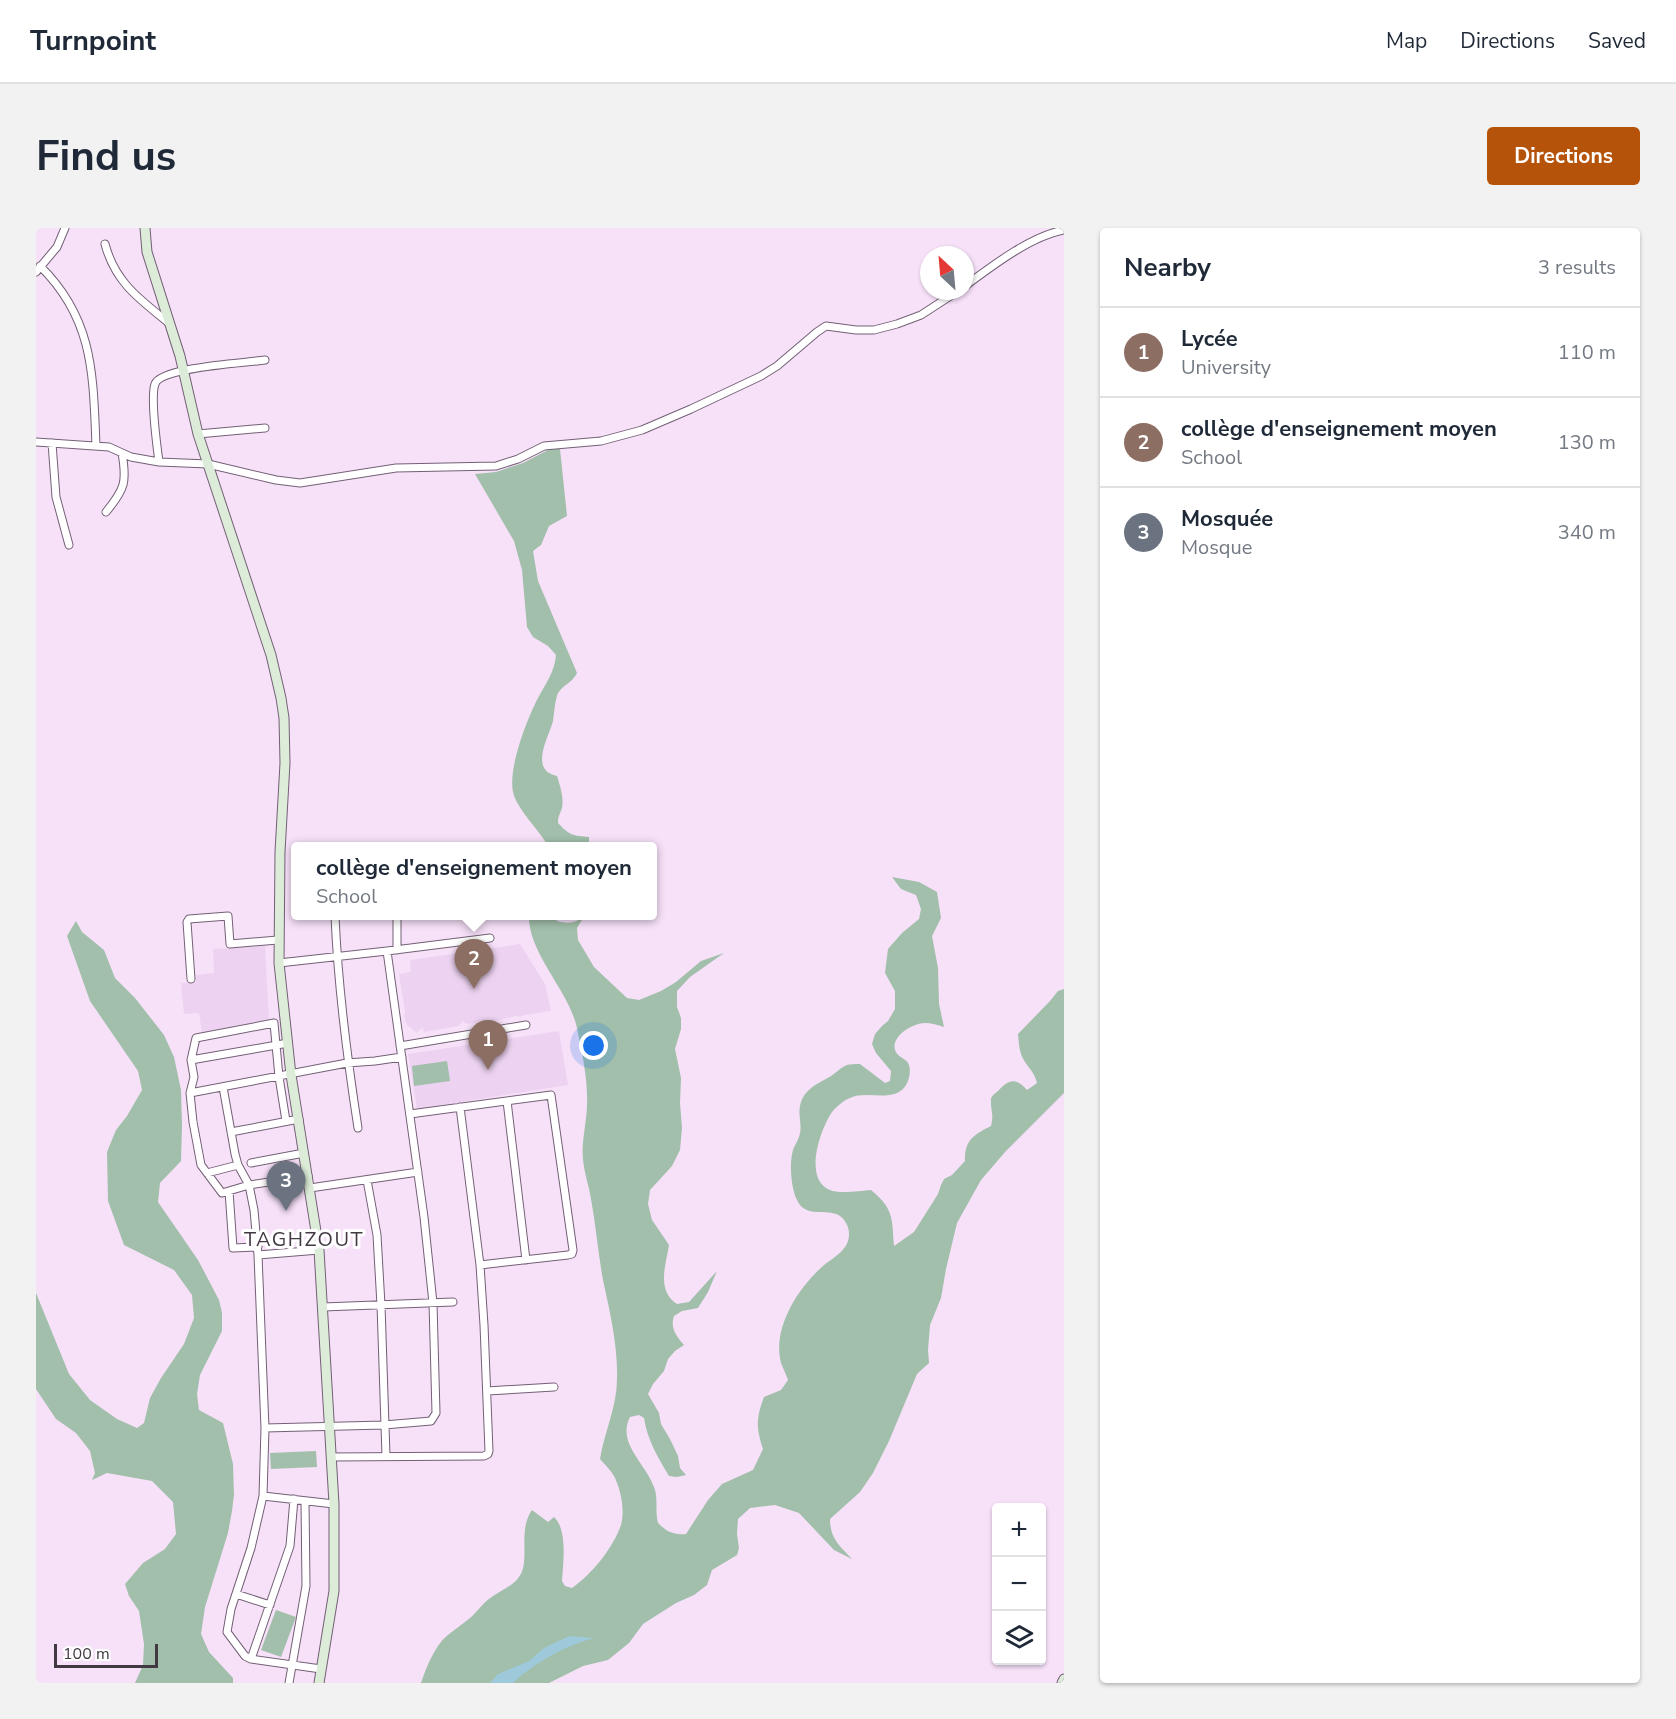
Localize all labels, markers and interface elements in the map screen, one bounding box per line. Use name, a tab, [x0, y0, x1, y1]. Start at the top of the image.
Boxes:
text: Turnpoint	[30, 22, 156, 60]
text: Map	[1386, 27, 1427, 55]
text: Directions	[1460, 27, 1555, 55]
text: Saved	[1588, 27, 1646, 55]
button: Directions	[1487, 127, 1640, 185]
text: Find us	[36, 128, 176, 185]
north arrow	[920, 246, 974, 300]
text: Nearby	[1124, 250, 1211, 285]
text: 3 results	[1538, 254, 1616, 281]
text: Lycée	[1181, 324, 1238, 354]
text: 1	[1138, 339, 1150, 366]
text: 110 m	[1558, 339, 1616, 366]
text: University	[1181, 354, 1271, 381]
text: collège d'enseignement moyen	[1181, 414, 1497, 444]
text: 2	[1138, 429, 1150, 456]
text: 130 m	[1558, 429, 1616, 456]
text: School	[1181, 444, 1242, 471]
text: Mosquée	[1181, 504, 1273, 534]
text: 3	[1138, 519, 1150, 546]
text: 340 m	[1558, 519, 1616, 546]
text: Mosque	[1181, 534, 1252, 561]
popup	[291, 842, 657, 920]
text: collège d'enseignement moyen	[316, 853, 632, 883]
text: School	[316, 883, 377, 910]
pin: 2	[454, 940, 494, 989]
pin: 1	[468, 1020, 508, 1070]
your location	[579, 1031, 608, 1060]
pin: 3	[266, 1162, 306, 1211]
district label: TAGHZOUT	[244, 1226, 364, 1253]
map controls	[992, 1503, 1046, 1665]
button: +	[992, 1503, 1046, 1557]
button: −	[992, 1557, 1046, 1611]
button: layers	[992, 1611, 1046, 1665]
scale bar	[54, 1641, 158, 1668]
text: 100 m	[63, 1643, 110, 1665]

